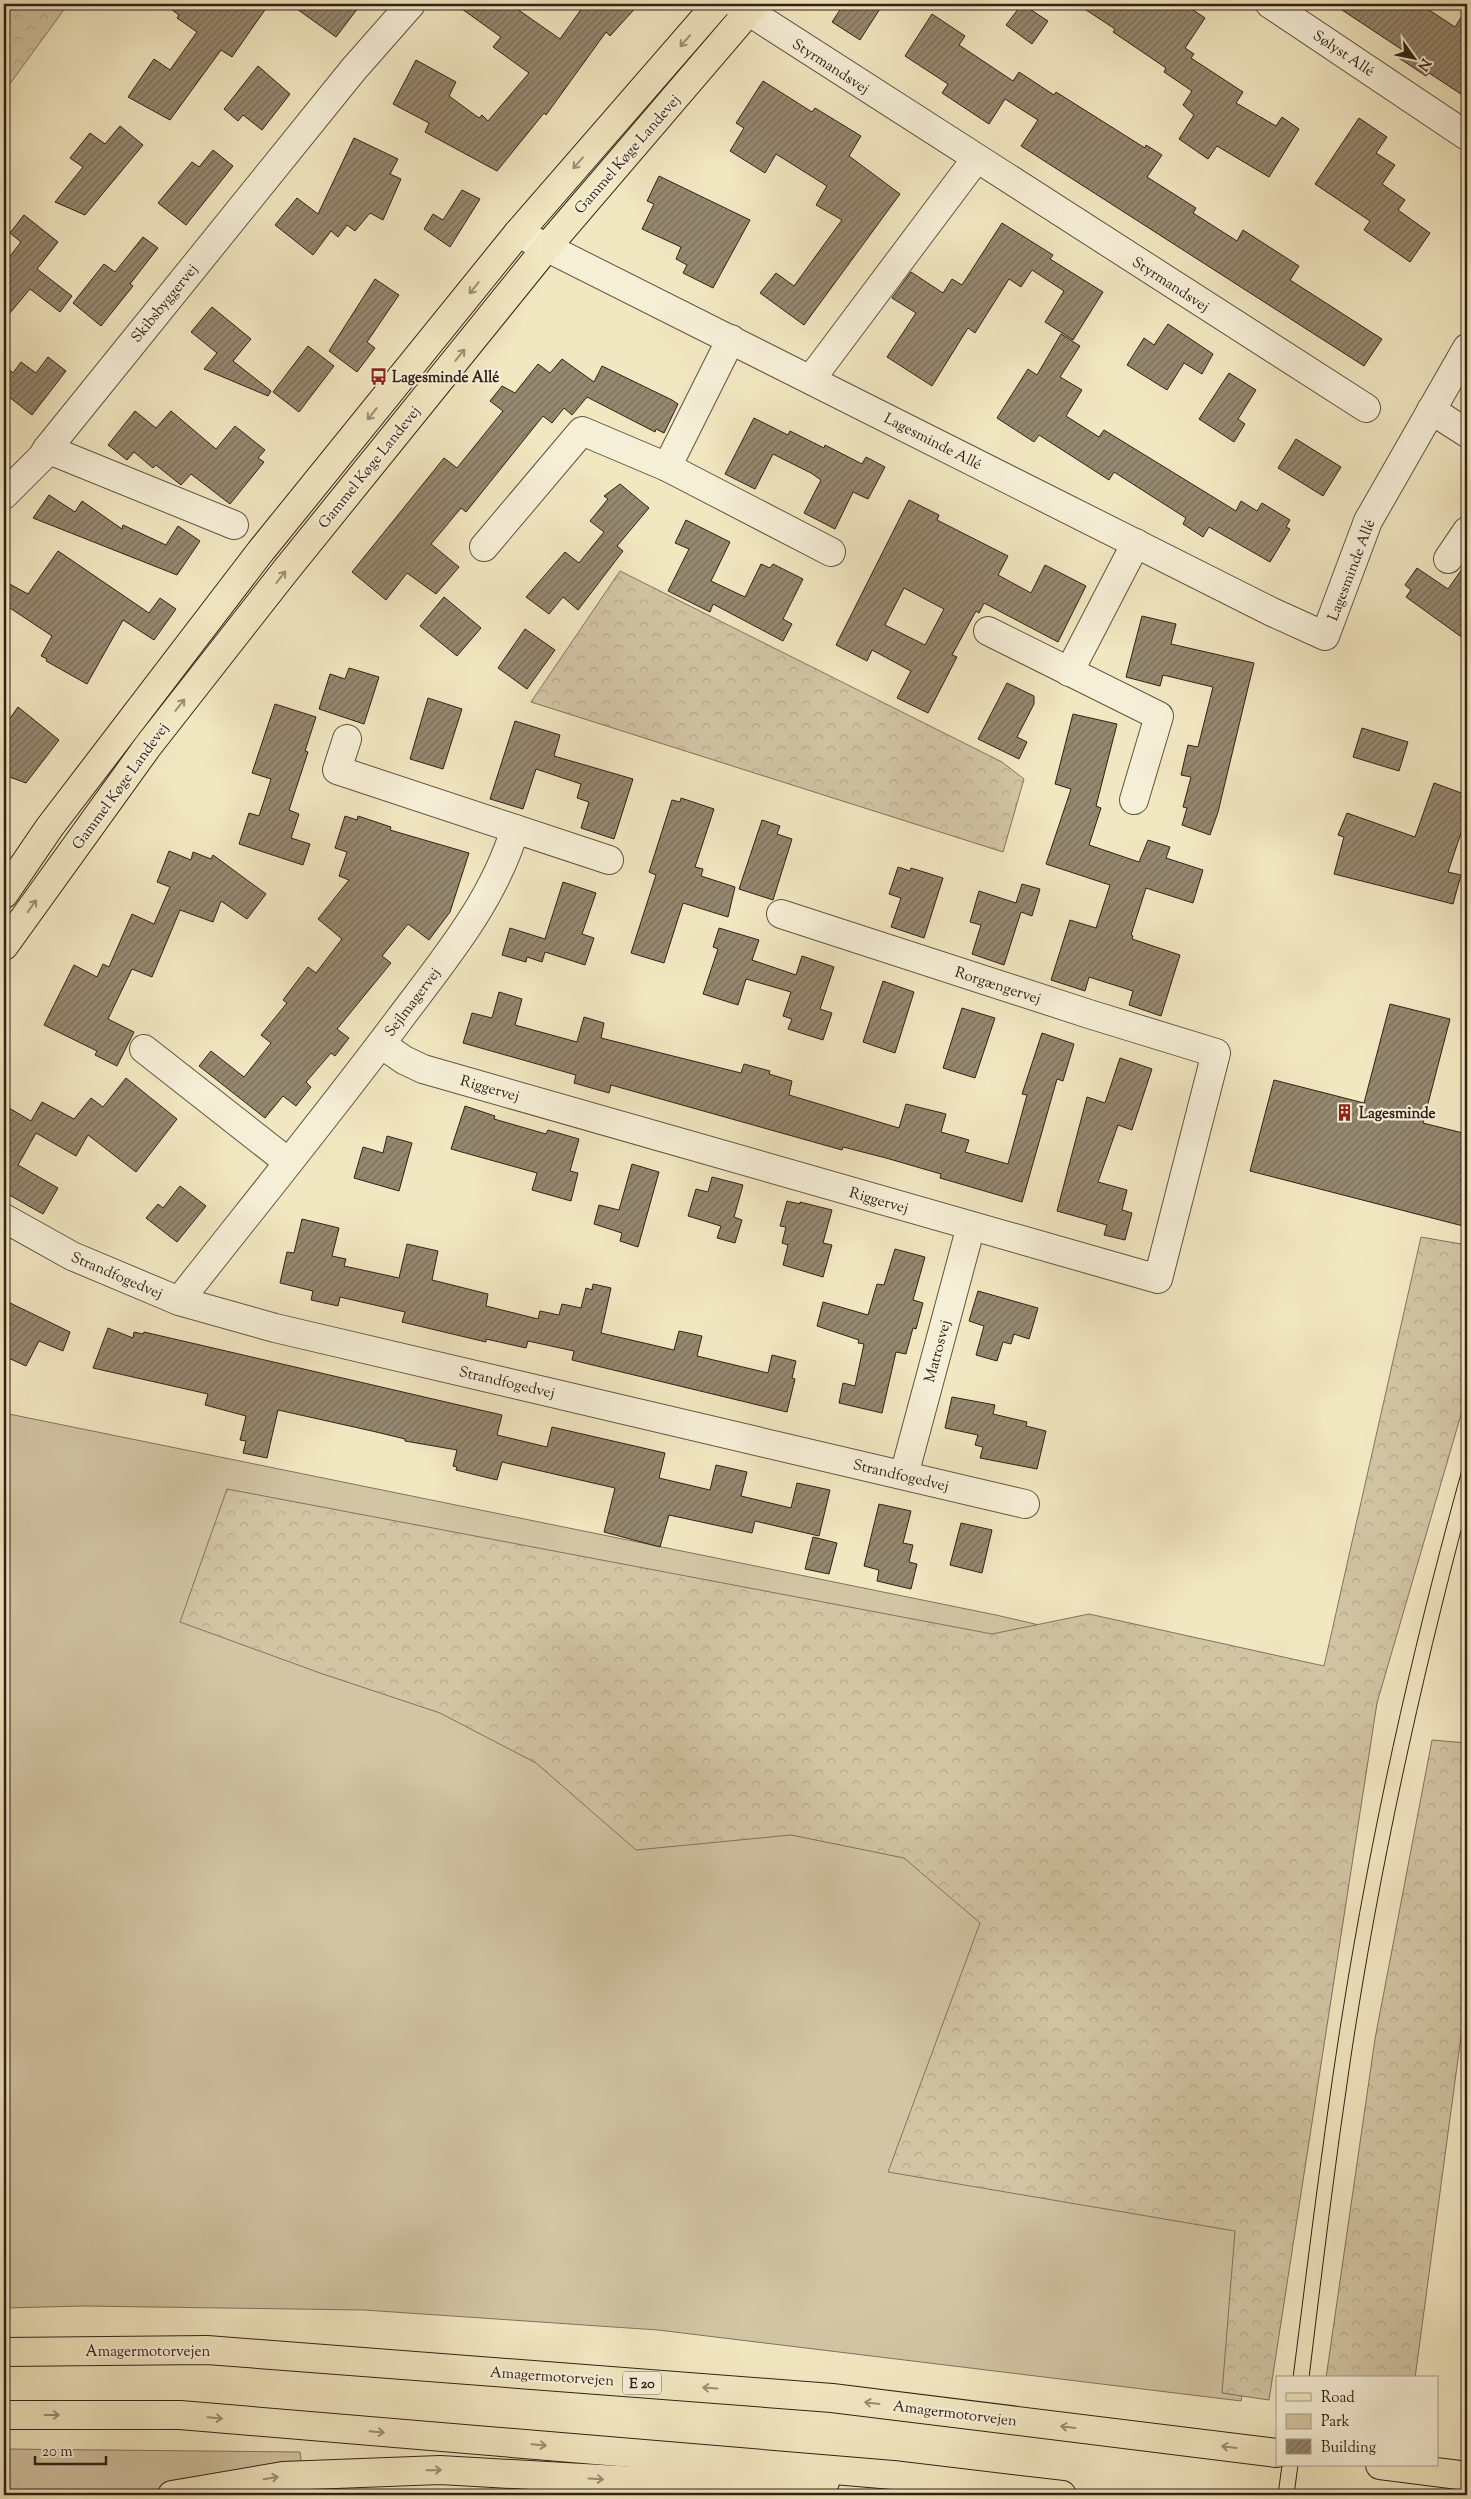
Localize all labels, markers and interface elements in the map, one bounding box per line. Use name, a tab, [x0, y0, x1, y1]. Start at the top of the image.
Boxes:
street label: Sølyst Allé	[1308, 26, 1378, 83]
north arrow	[1388, 32, 1438, 82]
one-way arrow	[679, 34, 691, 47]
street label: Styrmandsvej	[788, 34, 873, 100]
text: N	[1412, 54, 1435, 74]
street label: Gammel Køge Landevej	[570, 91, 686, 219]
one-way arrow	[573, 157, 584, 170]
street label: Styrmandsvej	[1128, 252, 1213, 318]
street label: Skibsbyggervej	[127, 260, 203, 348]
one-way arrow	[468, 281, 479, 294]
one-way arrow	[454, 349, 465, 362]
bus stop icon: Lagesminde Allé	[368, 367, 388, 387]
place label: Lagesminde Allé	[392, 368, 499, 389]
street label: Gammel Køge Landevej	[314, 402, 426, 534]
one-way arrow	[366, 407, 377, 420]
street label: Lagesminde Allé	[880, 409, 985, 476]
street label: Lagesminde Allé	[1323, 517, 1381, 624]
one-way arrow	[275, 571, 286, 584]
one-way arrow	[175, 699, 186, 712]
street label: Gammel Køge Landevej	[68, 719, 174, 855]
one-way arrow	[27, 899, 37, 913]
street label: Rorgængervej	[952, 963, 1043, 1010]
street label: Sejlmagervej	[380, 964, 446, 1042]
street label: Riggervej	[458, 1071, 522, 1108]
building icon: Lagesminde	[1335, 1103, 1355, 1123]
place label: Lagesminde	[1359, 1104, 1436, 1125]
street label: Riggervej	[847, 1183, 911, 1220]
street label: Strandfogedvej	[67, 1248, 166, 1305]
street label: Matrosvej	[920, 1318, 957, 1385]
street label: Strandfogedvej	[457, 1362, 557, 1405]
street label: Strandfogedvej	[851, 1455, 951, 1498]
street label: Amagermotorvejen	[86, 2342, 211, 2363]
street label: Amagermotorvejen	[489, 2363, 615, 2392]
road number: E 20	[623, 2372, 661, 2394]
legend	[1276, 2376, 1438, 2466]
one-way arrow	[702, 2384, 718, 2393]
text: Road	[1321, 2388, 1355, 2409]
street label: Amagermotorvejen	[892, 2396, 1018, 2433]
one-way arrow	[864, 2397, 880, 2407]
one-way arrow	[44, 2410, 60, 2420]
text: Park	[1321, 2412, 1350, 2433]
one-way arrow	[207, 2414, 223, 2423]
one-way arrow	[1060, 2422, 1076, 2432]
one-way arrow	[369, 2427, 385, 2437]
scale bar	[35, 2434, 106, 2466]
text: Building	[1321, 2438, 1376, 2459]
one-way arrow	[530, 2441, 546, 2450]
text: 20 m	[42, 2442, 73, 2463]
one-way arrow	[1221, 2442, 1237, 2452]
one-way arrow	[425, 2466, 441, 2475]
one-way arrow	[263, 2472, 279, 2482]
one-way arrow	[587, 2475, 603, 2484]

